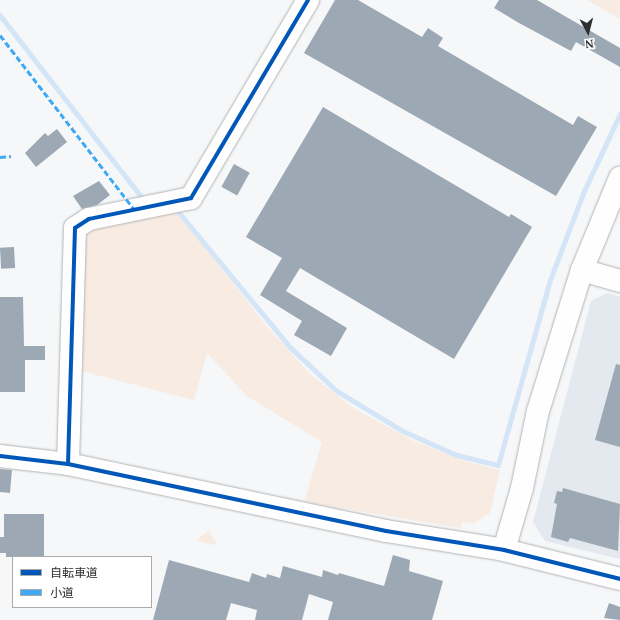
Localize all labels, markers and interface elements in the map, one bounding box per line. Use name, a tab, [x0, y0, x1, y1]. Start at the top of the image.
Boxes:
north arrow	[568, 12, 608, 52]
text: N	[584, 36, 595, 52]
legend	[12, 556, 152, 608]
text: 自転車道	[50, 564, 98, 581]
text: 小道	[50, 584, 74, 601]

